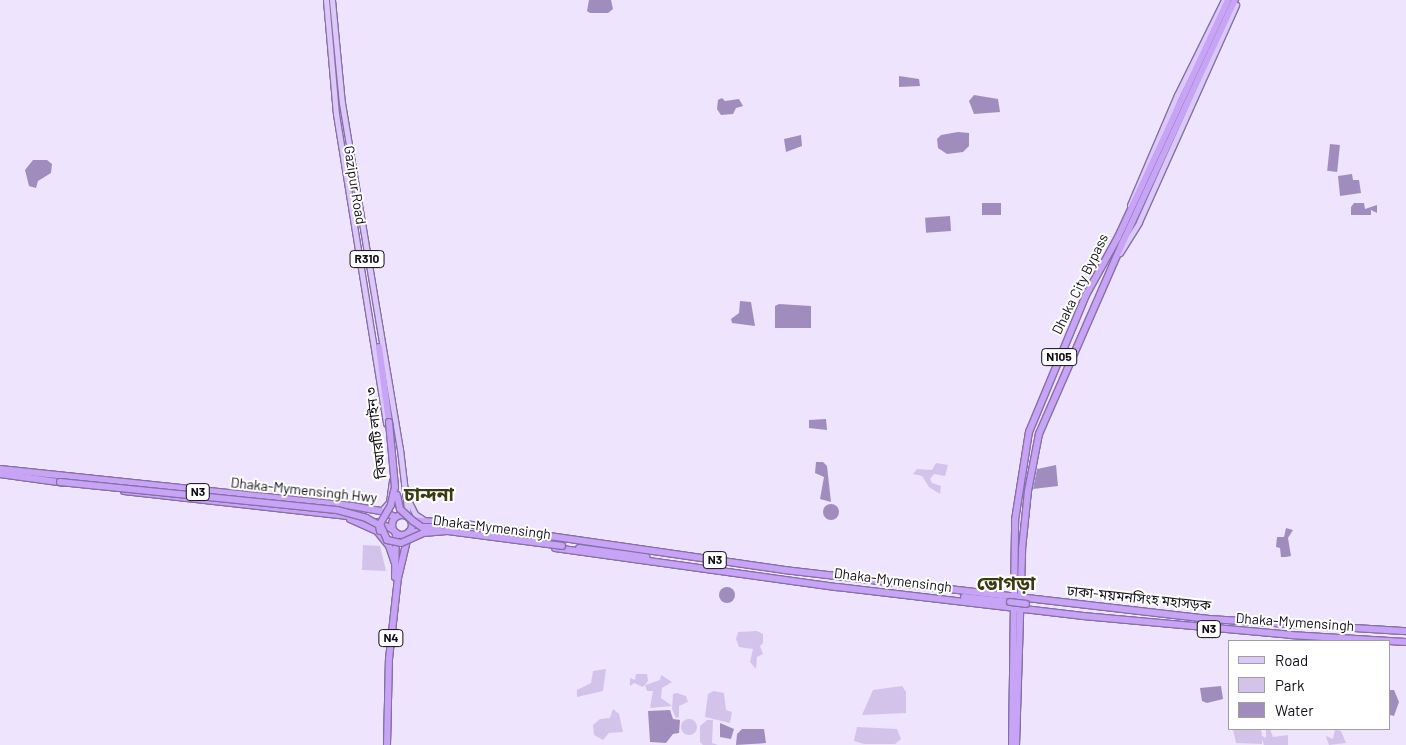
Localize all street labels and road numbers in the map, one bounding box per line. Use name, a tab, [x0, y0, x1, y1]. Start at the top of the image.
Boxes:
street label: Gazipur Road	[340, 144, 370, 226]
street label: Dhaka City Bypass	[1048, 231, 1112, 337]
road number: R310	[350, 250, 384, 268]
road number: N105	[1040, 348, 1078, 367]
street label: বিআরটি লাইন ৩	[362, 386, 390, 480]
street label: Dhaka-Mymensingh Hwy	[230, 474, 378, 506]
road number: N3	[186, 482, 210, 502]
street label: Dhaka-Mymensingh	[432, 511, 552, 543]
road number: N3	[702, 550, 728, 570]
street label: Dhaka-Mymensingh	[833, 564, 953, 596]
street label: ঢাকা-ময়মনসিংহ মহাসড়ক	[1066, 582, 1212, 614]
street label: Dhaka-Mymensingh	[1235, 609, 1355, 635]
road number: N3	[1196, 620, 1222, 638]
road number: N4	[377, 628, 405, 648]

